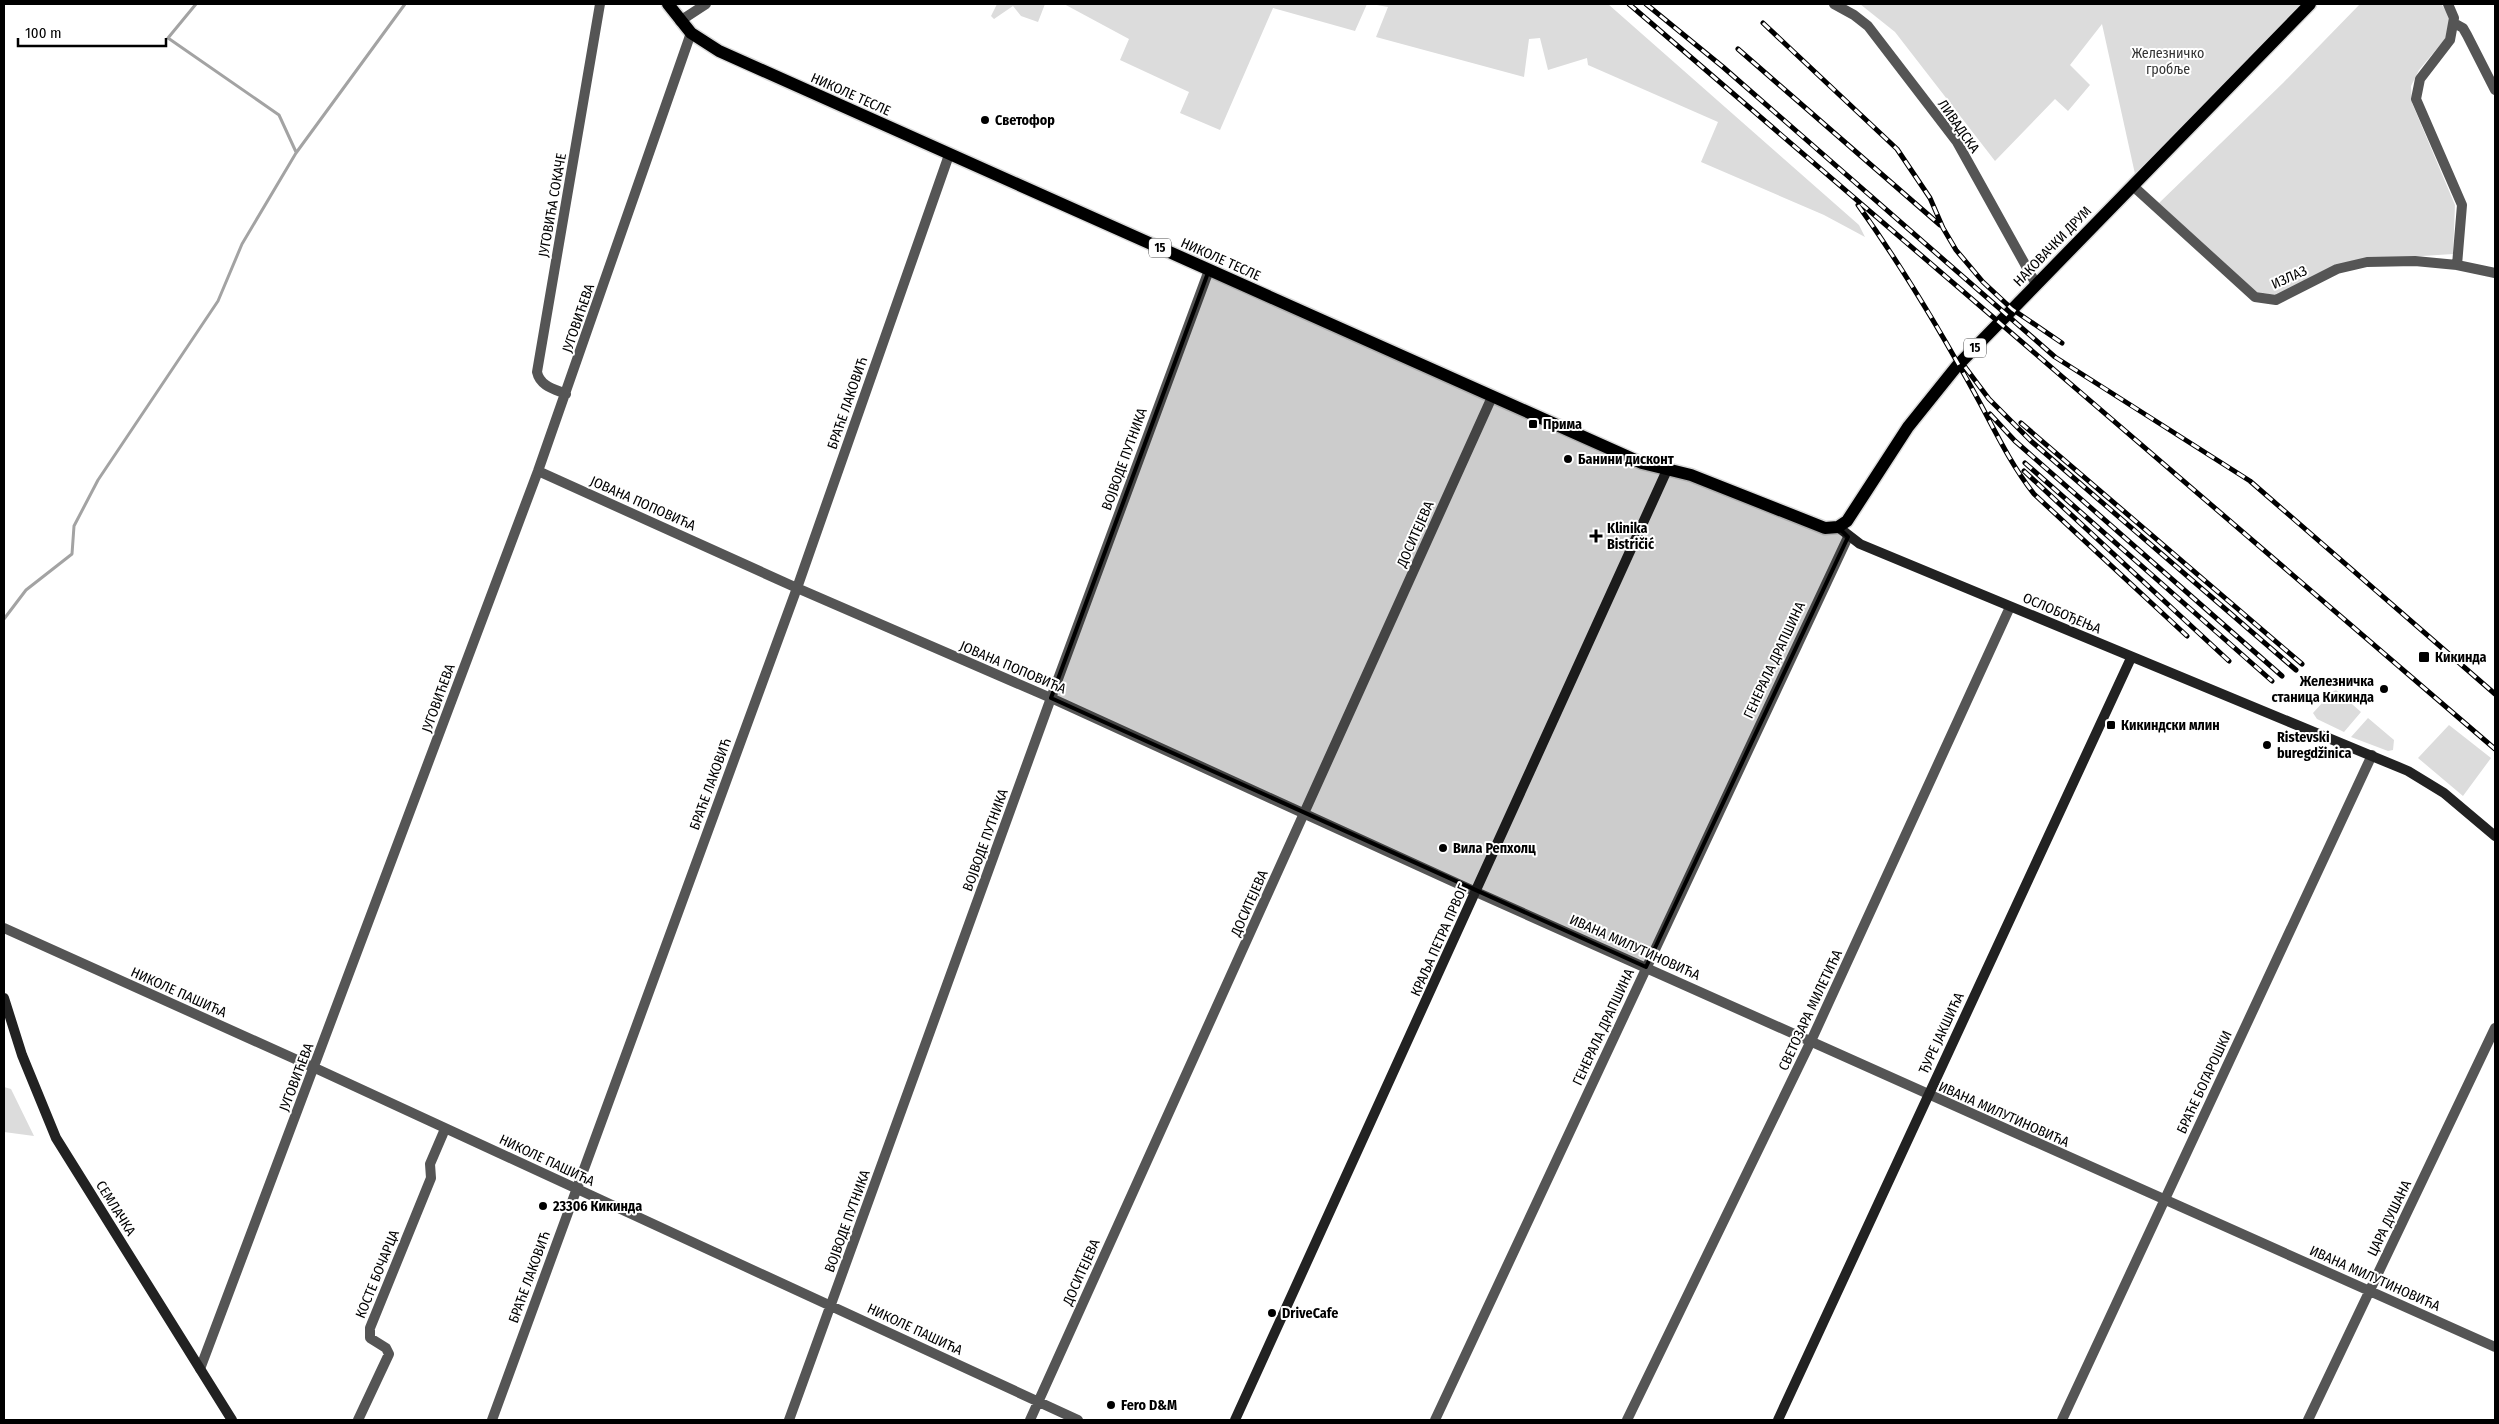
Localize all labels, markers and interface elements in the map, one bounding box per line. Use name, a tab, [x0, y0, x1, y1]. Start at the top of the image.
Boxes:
scale bar	[18, 15, 165, 47]
text: 100 m	[25, 24, 62, 42]
park label: Железничко гробље	[2132, 45, 2204, 78]
street label: НИКОЛЕ ТЕСЛЕ	[808, 69, 894, 120]
street label: ЛИВАДСКА	[1934, 96, 1984, 157]
place label: Светофор	[995, 112, 1055, 129]
marker: Светофор	[979, 114, 991, 126]
street label: ЈУГОВИЋА СОКАЧЕ	[535, 151, 570, 258]
street label: НАКОВАЧКИ ДРУМ	[2010, 203, 2095, 290]
street label: НИКОЛЕ ТЕСЛЕ	[1178, 234, 1264, 285]
road number: 15	[1149, 238, 1171, 258]
street label: ИЗЛАЗ	[2269, 262, 2310, 293]
street label: ЈУГОВИЋЕВА	[559, 281, 598, 355]
road number: 15	[1964, 338, 1986, 358]
street label: БРАЋЕ ЛАКОВИЋ	[824, 355, 871, 451]
street label: ВОЈВОДЕ ПУТНИКА	[1098, 405, 1151, 513]
place label: Прима	[1543, 416, 1582, 433]
marker: Прима	[1527, 418, 1539, 430]
place label: Банини дисконт	[1578, 451, 1675, 468]
marker: Банини дисконт	[1562, 453, 1574, 465]
street label: ЈОВАНА ПОПОВИЋА	[587, 473, 699, 535]
street label: ДОСИТЕЈЕВА	[1393, 498, 1438, 571]
place label: Klinika Bistričić	[1607, 520, 1655, 553]
marker: Klinika Bistričić	[1589, 529, 1603, 543]
street label: ОСЛОБОЂЕЊА	[2020, 589, 2104, 638]
street label: ГЕНЕРАЛА ДРАПШИНА	[1740, 599, 1809, 721]
street label: ЈОВАНА ПОПОВИЋА	[957, 637, 1069, 698]
place label: Кикинда	[2435, 649, 2487, 666]
marker: Кикинда	[2417, 650, 2431, 664]
street label: ЈУГОВИЋЕВА	[418, 661, 459, 735]
place label: Железничка станица Кикинда	[2272, 673, 2374, 706]
marker: Железничка станица Кикинда	[2378, 683, 2390, 695]
place label: Кикиндски млин	[2121, 717, 2220, 734]
marker: Кикиндски млин	[2105, 719, 2117, 731]
place label: Ristevski buregdžinica	[2277, 729, 2351, 762]
street label: БРАЋЕ ЛАКОВИЋ	[686, 736, 735, 832]
marker: Ristevski buregdžinica	[2261, 739, 2273, 751]
street label: ВОЈВОДЕ ПУТНИКА	[959, 786, 1012, 894]
place label: Вила Репхолц	[1453, 840, 1536, 857]
marker: Вила Репхолц	[1437, 842, 1449, 854]
street label: ДОСИТЕЈЕВА	[1227, 867, 1272, 940]
street label: КРАЉА ПЕТРА ПРВОГ	[1407, 881, 1472, 999]
street label: ИВАНА МИЛУТИНОВИЋА	[1567, 911, 1703, 984]
street label: СВЕТОЗАРА МИЛЕТИЋА	[1775, 946, 1846, 1073]
street label: НИКОЛЕ ПАШИЋА	[128, 964, 230, 1021]
street label: ГЕНЕРАЛА ДРАПШИНА	[1569, 966, 1638, 1088]
street label: ЂУРЕ ЈАКШИЋА	[1915, 989, 1968, 1077]
street label: БРАЋЕ БОГАРОШКИ	[2173, 1028, 2236, 1136]
street label: ЈУГОВИЋЕВА	[276, 1040, 317, 1114]
street label: ИВАНА МИЛУТИНОВИЋА	[1936, 1078, 2072, 1151]
street label: НИКОЛЕ ПАШИЋА	[496, 1131, 598, 1190]
street label: ВОЈВОДЕ ПУТНИКА	[821, 1167, 874, 1275]
street label: ЦАРА ДУШАНА	[2364, 1177, 2415, 1259]
street label: СЕМЛАЧКА	[92, 1178, 139, 1239]
place label: 23306 Кикинда	[552, 1198, 642, 1215]
marker: 23306 Кикинда	[537, 1200, 549, 1212]
street label: КОСТЕ БОЧАРЦА	[352, 1227, 403, 1321]
street label: БРАЋЕ ЛАКОВИЋ	[505, 1229, 554, 1325]
street label: ДОСИТЕЈЕВА	[1059, 1236, 1104, 1309]
street label: ИВАНА МИЛУТИНОВИЋА	[2307, 1242, 2443, 1315]
street label: НИКОЛЕ ПАШИЋА	[864, 1300, 966, 1359]
place label: DriveCafe	[1282, 1305, 1338, 1322]
marker: DriveCafe	[1266, 1307, 1278, 1319]
place label: Fero D&M	[1121, 1397, 1177, 1414]
marker: Fero D&M	[1105, 1399, 1117, 1411]

